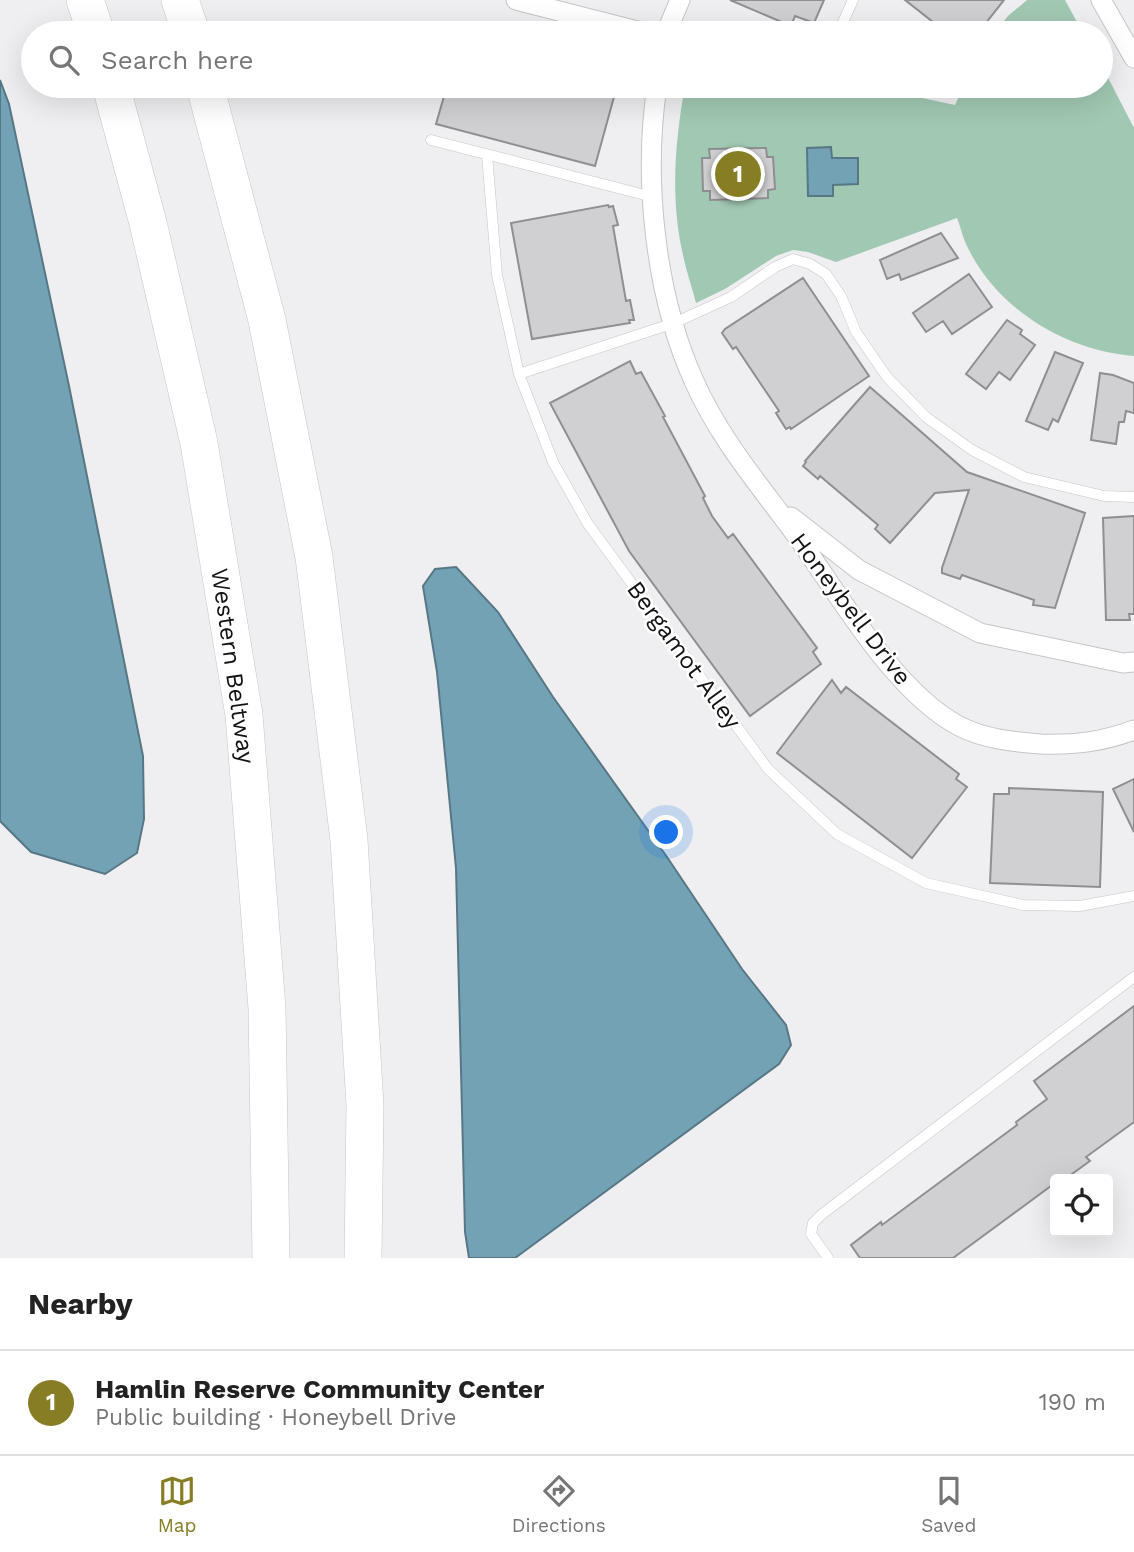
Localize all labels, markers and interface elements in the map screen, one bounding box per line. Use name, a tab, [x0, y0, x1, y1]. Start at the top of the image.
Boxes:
search box	[21, 21, 1113, 98]
icon: search	[45, 41, 83, 79]
text: Search here	[101, 45, 253, 75]
pin: 1	[715, 148, 761, 200]
street label: Honeybell Drive	[785, 528, 917, 690]
street label: Western Beltway	[205, 567, 261, 766]
street label: Bergamot Alley	[621, 576, 747, 735]
your location	[649, 815, 683, 849]
map controls	[1050, 1174, 1113, 1237]
button: locate	[1050, 1174, 1113, 1237]
text: Nearby	[28, 1286, 133, 1321]
text: Hamlin Reserve Community Center	[95, 1374, 544, 1404]
text: 1	[46, 1389, 56, 1416]
text: 190 m	[1039, 1389, 1106, 1416]
text: Public building · Honeybell Drive	[95, 1404, 457, 1431]
tab: Map	[158, 1472, 196, 1537]
tab: Directions	[512, 1472, 606, 1537]
tab: Saved	[921, 1472, 976, 1537]

